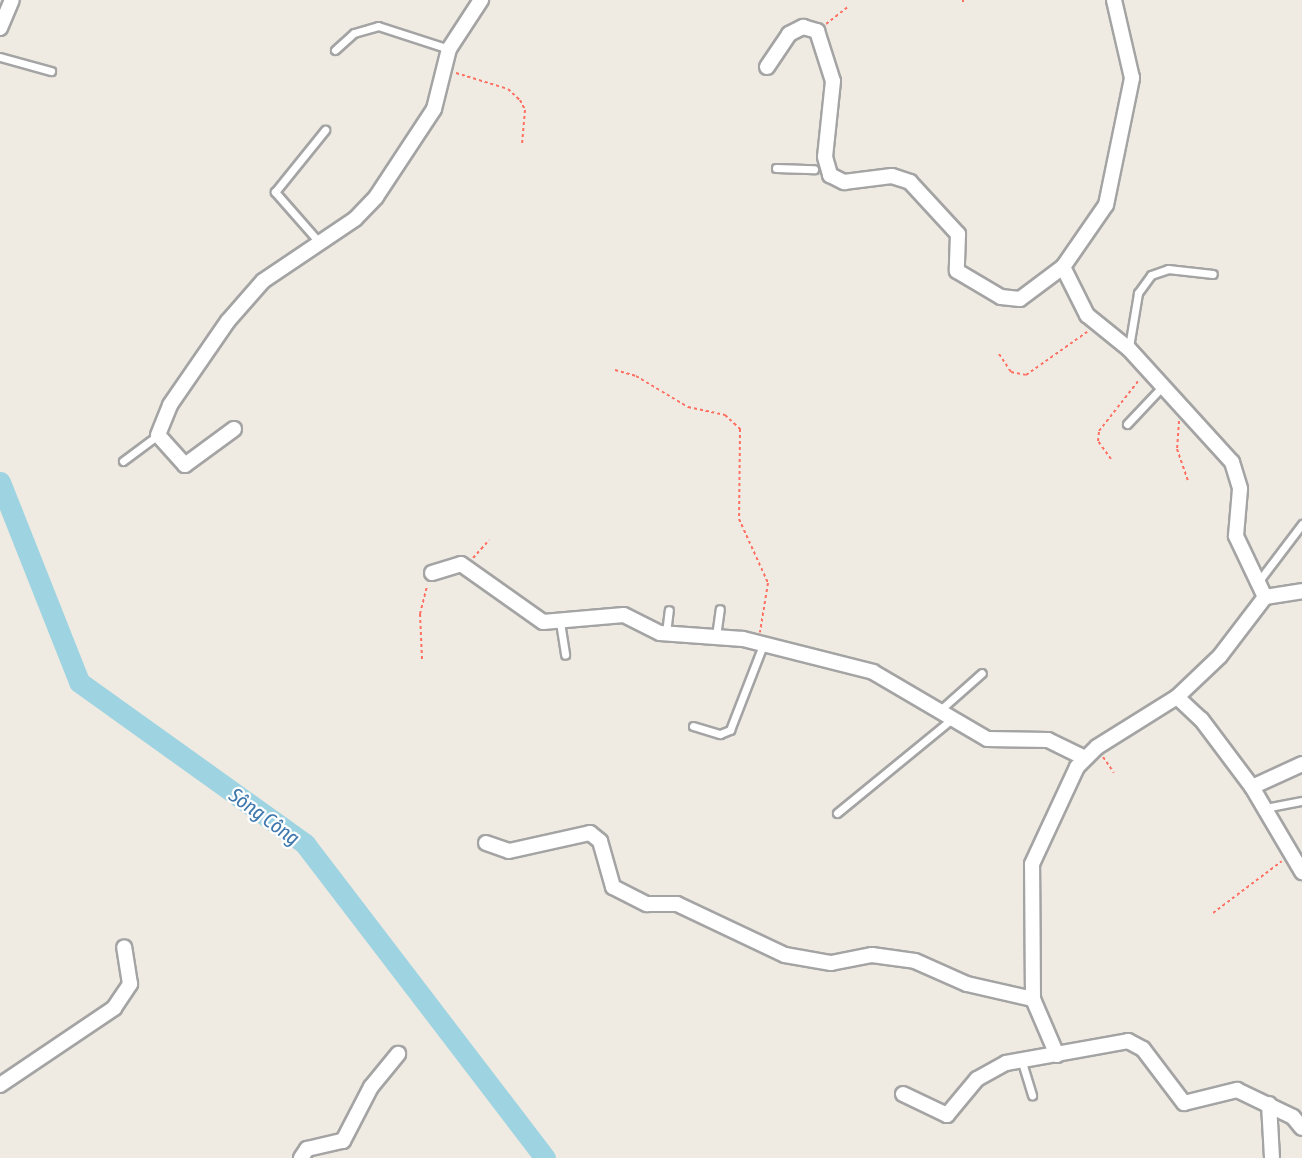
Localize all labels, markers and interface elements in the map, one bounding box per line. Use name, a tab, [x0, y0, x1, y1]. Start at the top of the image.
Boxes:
water label: Sông Công	[225, 782, 305, 850]

